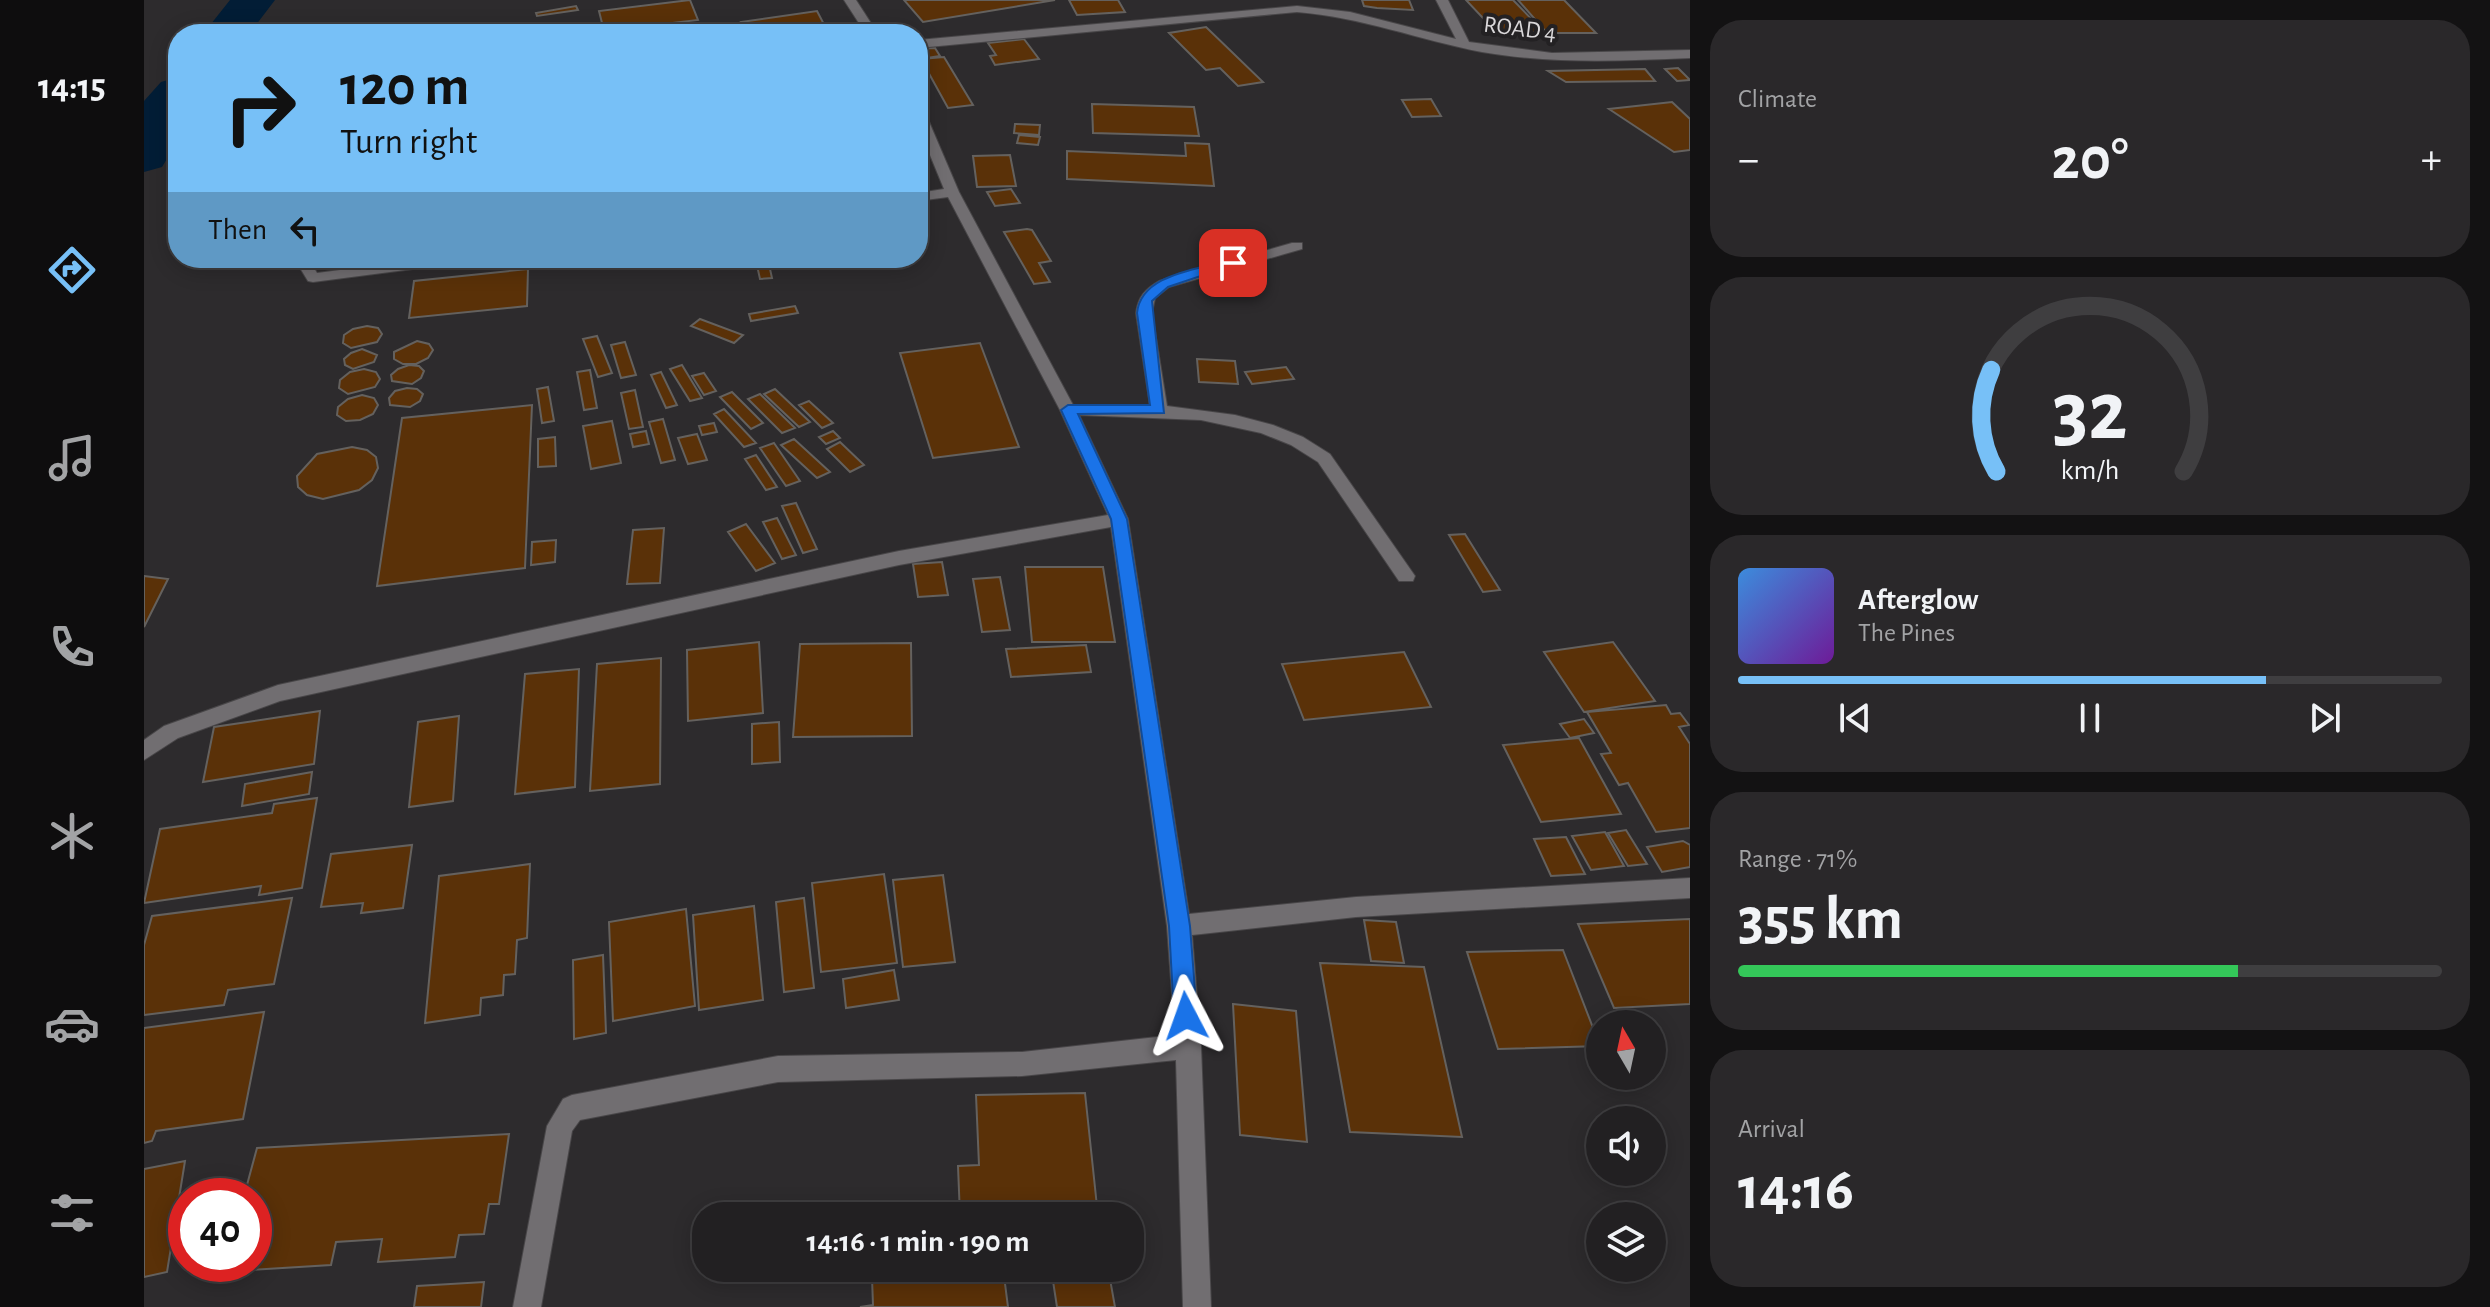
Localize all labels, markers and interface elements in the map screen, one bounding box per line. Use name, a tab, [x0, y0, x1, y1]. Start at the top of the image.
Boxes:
street label: ROAD 4	[1482, 13, 1558, 45]
icon: right	[208, 56, 312, 160]
text: 120 m	[340, 59, 469, 115]
text: 14:15	[38, 69, 106, 105]
text: Climate	[1738, 86, 1817, 112]
text: Turn right	[340, 124, 477, 160]
text: 20°	[2051, 130, 2129, 190]
text: −	[1738, 138, 1759, 182]
text: +	[2421, 138, 2442, 182]
icon: left	[283, 208, 327, 252]
text: Then	[208, 215, 267, 245]
pin	[1199, 229, 1267, 297]
icon: arrive	[1211, 241, 1255, 285]
icon: directions	[44, 242, 100, 298]
text: 32	[2052, 371, 2128, 455]
icon: music	[44, 430, 100, 486]
text: km/h	[2061, 456, 2119, 485]
text: Afterglow	[1858, 585, 1979, 615]
icon: phone	[44, 619, 100, 675]
text: The Pines	[1858, 620, 1955, 646]
icon: previous	[1833, 696, 1877, 740]
icon: pause	[2068, 696, 2112, 740]
icon: next	[2303, 696, 2347, 740]
icon: climate	[44, 808, 100, 864]
text: Range · 71%	[1738, 846, 1857, 872]
text: 355 km	[1738, 890, 1903, 950]
position arrow	[1144, 974, 1228, 1058]
icon: car	[44, 996, 100, 1052]
north arrow	[1586, 1010, 1666, 1090]
map controls	[1586, 1010, 1666, 1282]
button: sound	[1586, 1106, 1666, 1186]
text: Arrival	[1738, 1116, 1805, 1142]
text: 14:16	[1738, 1160, 1854, 1220]
speed limit sign: 40	[168, 1178, 272, 1282]
icon: filters	[44, 1185, 100, 1241]
button: layers	[1586, 1202, 1666, 1282]
text: 14:16 · 1 min · 190 m	[807, 1227, 1029, 1257]

